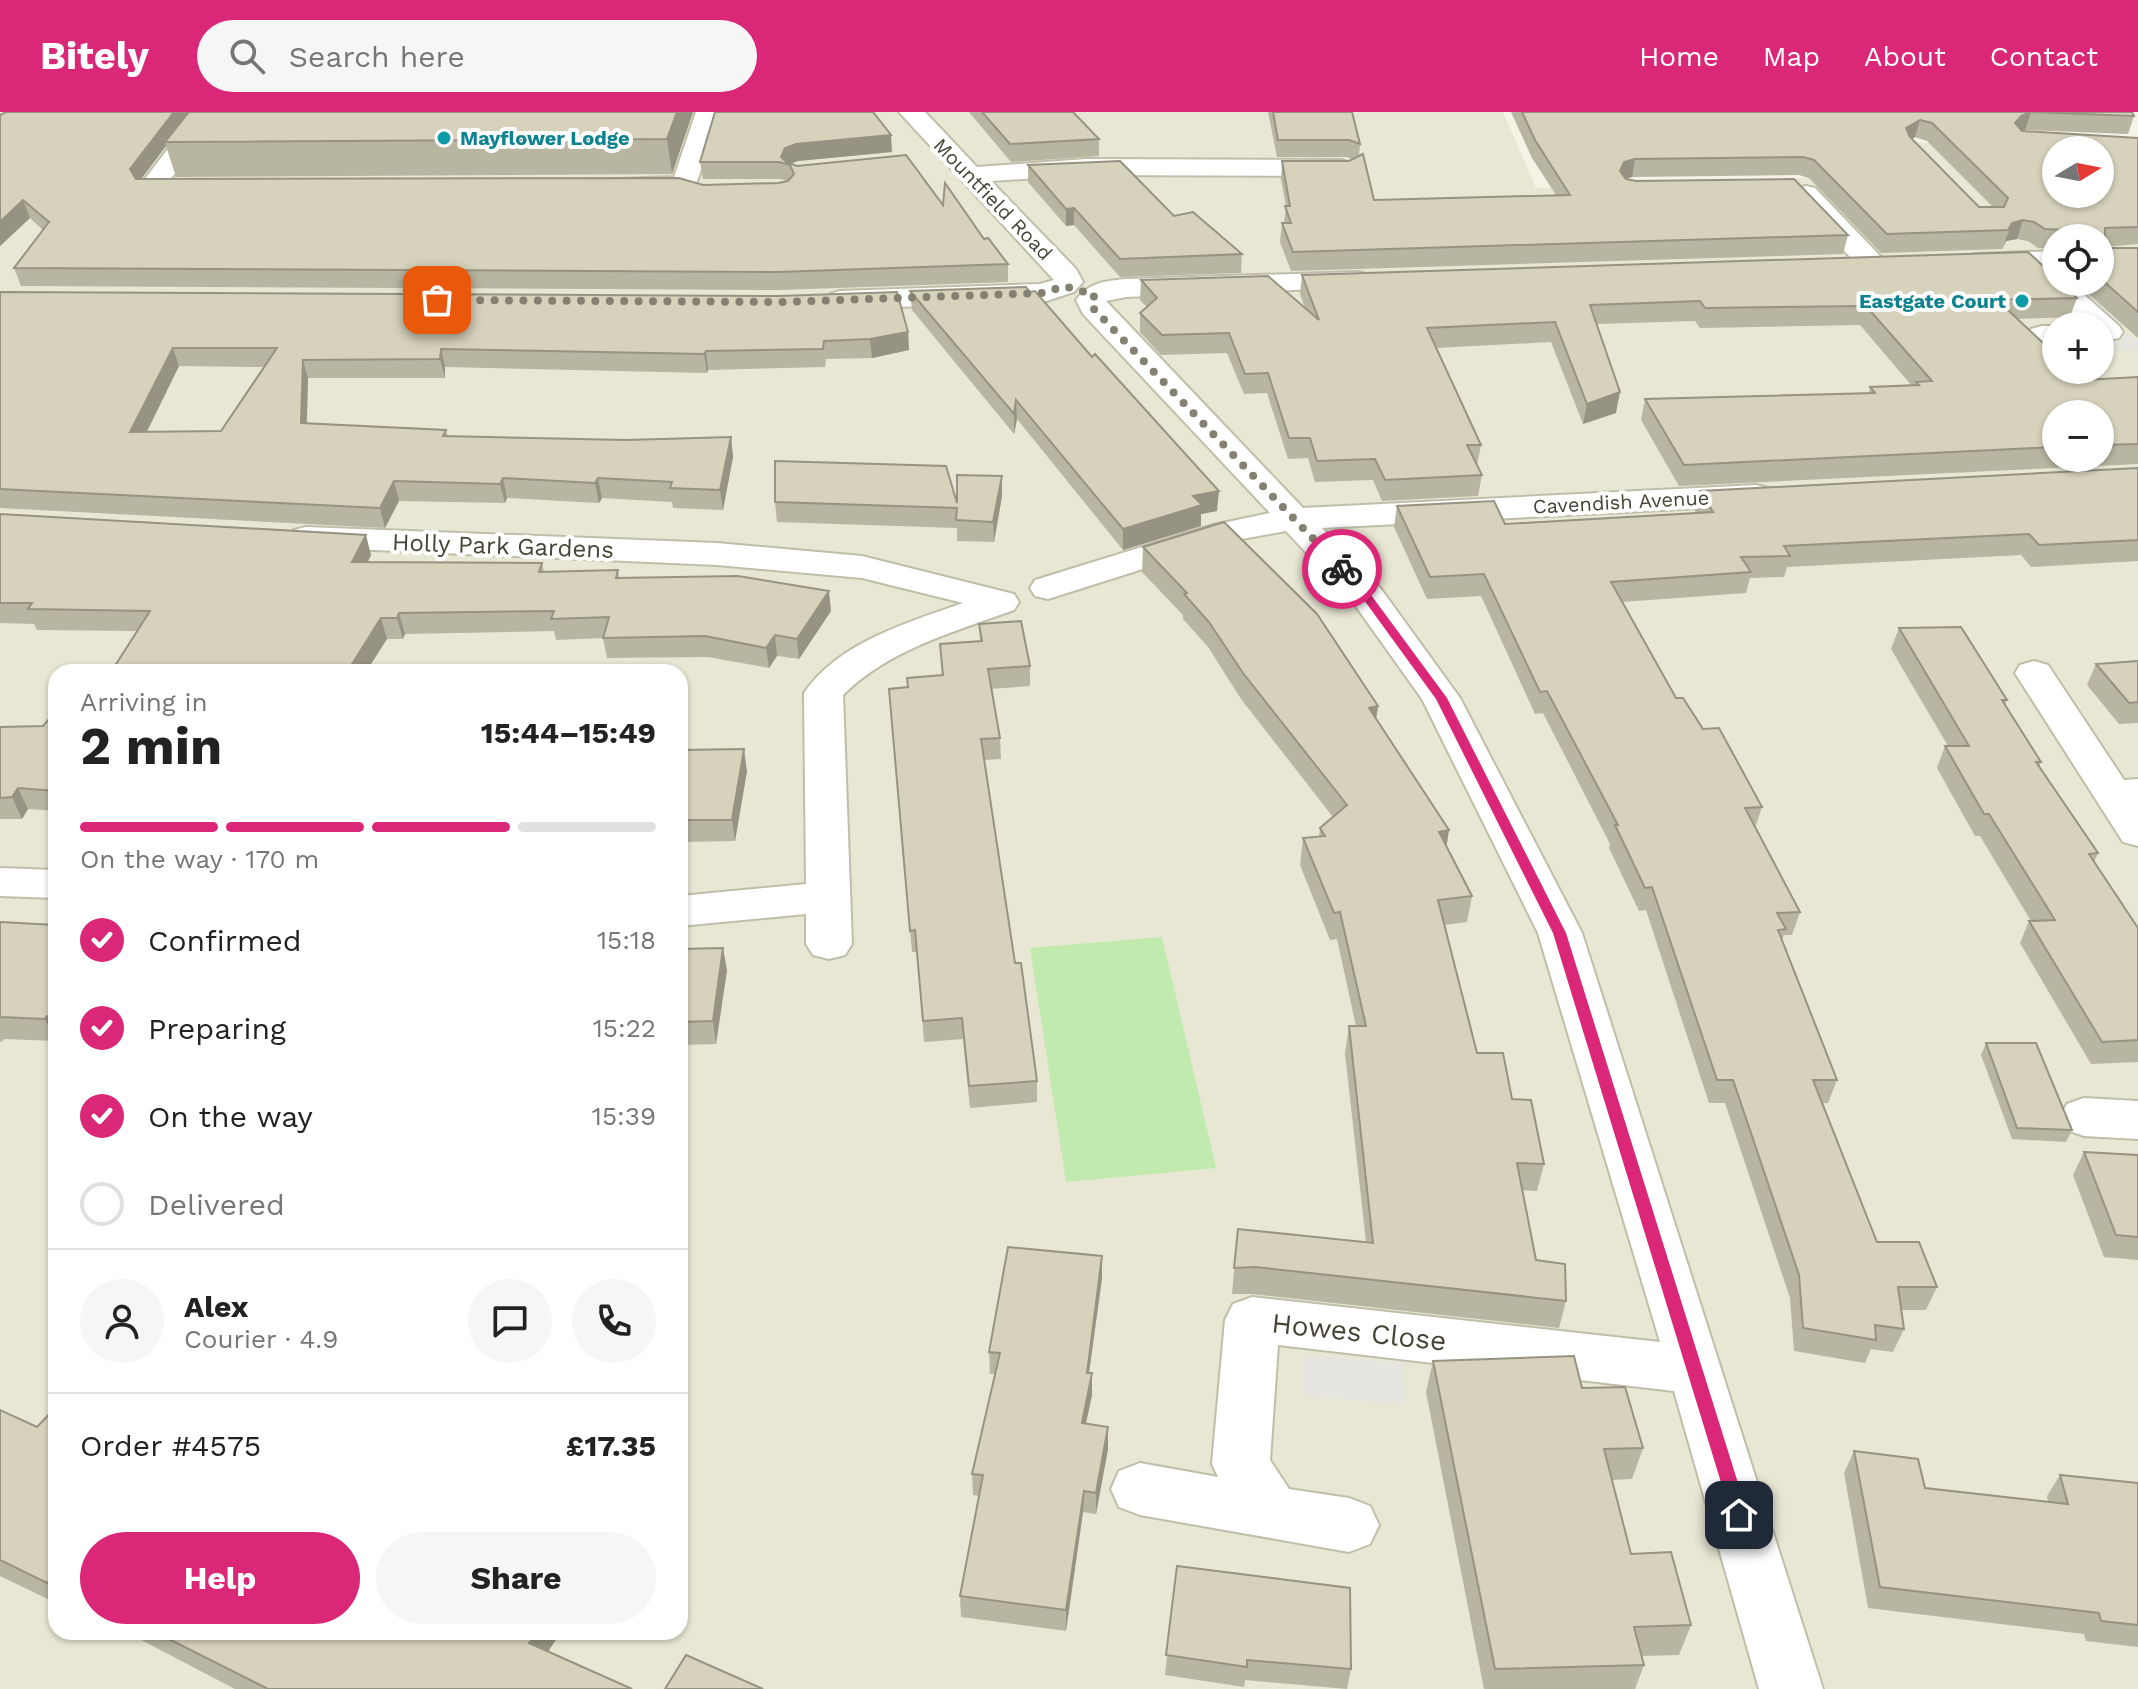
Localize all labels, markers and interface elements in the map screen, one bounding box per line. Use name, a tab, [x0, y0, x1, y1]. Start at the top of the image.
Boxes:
search box	[197, 20, 757, 92]
text: Bitely	[40, 34, 149, 78]
icon: search	[225, 34, 269, 78]
text: Search here	[289, 39, 465, 74]
text: Home	[1639, 40, 1719, 73]
text: Map	[1763, 40, 1820, 73]
text: About	[1864, 40, 1946, 73]
text: Contact	[1990, 40, 2098, 73]
place label: Mayflower Lodge	[460, 126, 629, 150]
marker: Mayflower Lodge	[435, 129, 453, 147]
street label: Mountfield Road	[929, 133, 1057, 265]
north arrow	[2042, 136, 2114, 208]
map controls	[2042, 136, 2114, 472]
button: locate	[2042, 224, 2114, 296]
pin	[403, 266, 471, 334]
icon: bag	[415, 278, 459, 322]
place label: Eastgate Court	[1859, 289, 2006, 313]
marker: Eastgate Court	[2013, 292, 2031, 310]
button: +	[2042, 312, 2114, 384]
button: −	[2042, 400, 2114, 472]
street label: Cavendish Avenue	[1532, 485, 1710, 519]
street label: Holly Park Gardens	[392, 528, 614, 564]
courier	[1302, 529, 1382, 609]
icon: bike	[1320, 547, 1364, 591]
text: Arriving in	[80, 687, 208, 717]
text: 15:44–15:49	[481, 715, 656, 750]
text: 2 min	[80, 716, 222, 777]
text: On the way · 170 m	[80, 844, 319, 874]
icon: check	[80, 918, 124, 962]
text: Confirmed	[148, 923, 302, 958]
text: 15:18	[597, 925, 656, 955]
icon: check	[80, 1006, 124, 1050]
text: Preparing	[148, 1011, 286, 1046]
text: 15:22	[593, 1013, 656, 1043]
icon: check	[80, 1094, 124, 1138]
text: On the way	[148, 1099, 313, 1134]
text: 15:39	[592, 1101, 656, 1131]
text: Delivered	[148, 1187, 285, 1222]
button: person	[80, 1279, 164, 1363]
button: chat	[468, 1279, 552, 1363]
button: phone	[572, 1279, 656, 1363]
text: Alex	[184, 1289, 248, 1324]
street label: Howes Close	[1270, 1306, 1448, 1358]
text: Courier · 4.9	[184, 1324, 338, 1354]
text: Order #4575	[80, 1428, 261, 1463]
text: £17.35	[566, 1428, 656, 1463]
pin	[1705, 1481, 1773, 1549]
icon: home	[1717, 1493, 1761, 1537]
button: Help	[80, 1532, 360, 1624]
button: Share	[376, 1532, 656, 1624]

